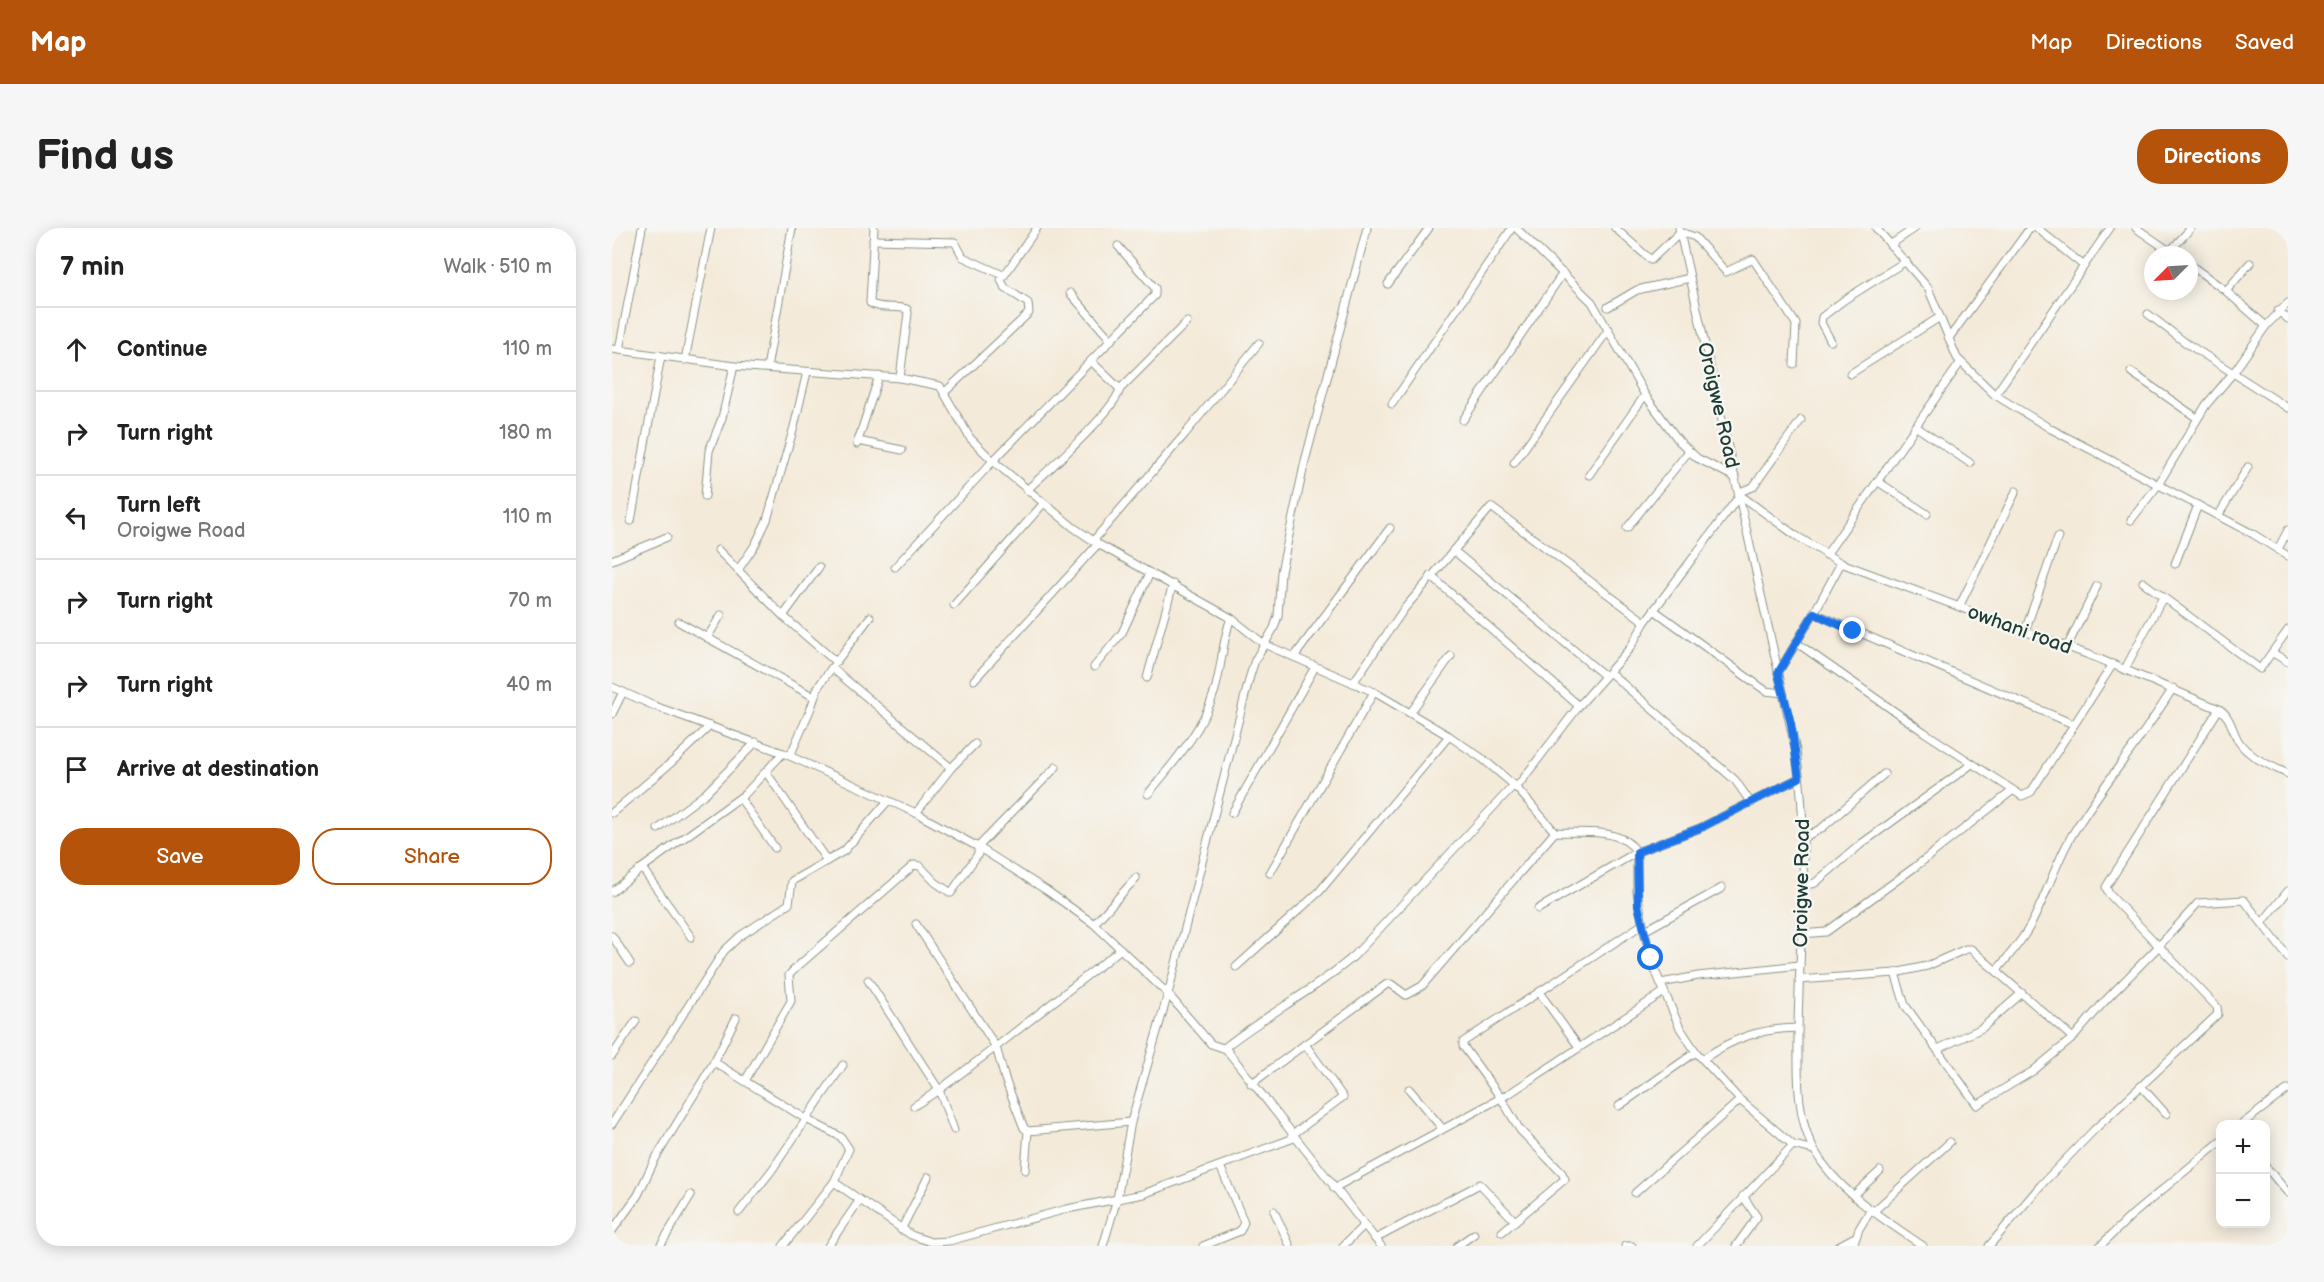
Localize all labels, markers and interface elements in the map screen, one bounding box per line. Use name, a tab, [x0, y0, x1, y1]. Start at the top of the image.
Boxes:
text: Map	[30, 26, 86, 59]
text: Map	[2030, 30, 2073, 55]
text: Directions	[2106, 30, 2202, 55]
text: Saved	[2235, 30, 2294, 55]
button: Directions	[2137, 129, 2288, 184]
text: Find us	[36, 131, 174, 182]
north arrow	[2144, 246, 2198, 300]
text: 7 min	[60, 252, 124, 283]
text: Walk · 510 m	[443, 255, 552, 279]
icon: ahead	[60, 333, 93, 366]
text: Continue	[117, 336, 207, 363]
text: 110 m	[503, 337, 552, 361]
street label: Oroigwe Road	[1692, 340, 1744, 471]
icon: right	[60, 417, 93, 450]
text: Turn right	[117, 420, 213, 447]
text: 180 m	[499, 421, 552, 445]
text: Turn left	[117, 492, 201, 519]
icon: left	[60, 501, 93, 534]
text: 110 m	[503, 505, 552, 529]
text: Oroigwe Road	[117, 519, 246, 543]
icon: right	[60, 585, 93, 618]
text: Turn right	[117, 588, 213, 615]
text: 70 m	[508, 589, 552, 613]
street label: owhani road	[1964, 600, 2075, 660]
route end	[1839, 617, 1865, 643]
icon: right	[60, 669, 93, 702]
text: Turn right	[117, 672, 213, 699]
text: 40 m	[506, 673, 552, 697]
icon: arrive	[60, 753, 93, 786]
text: Arrive at destination	[117, 756, 319, 783]
street label: Oroigwe Road	[1789, 819, 1815, 947]
button: Save	[60, 828, 300, 885]
button: Share	[312, 828, 552, 885]
route start	[1637, 944, 1663, 970]
map controls	[2216, 1120, 2270, 1228]
button: +	[2216, 1120, 2270, 1174]
button: −	[2216, 1174, 2270, 1228]

